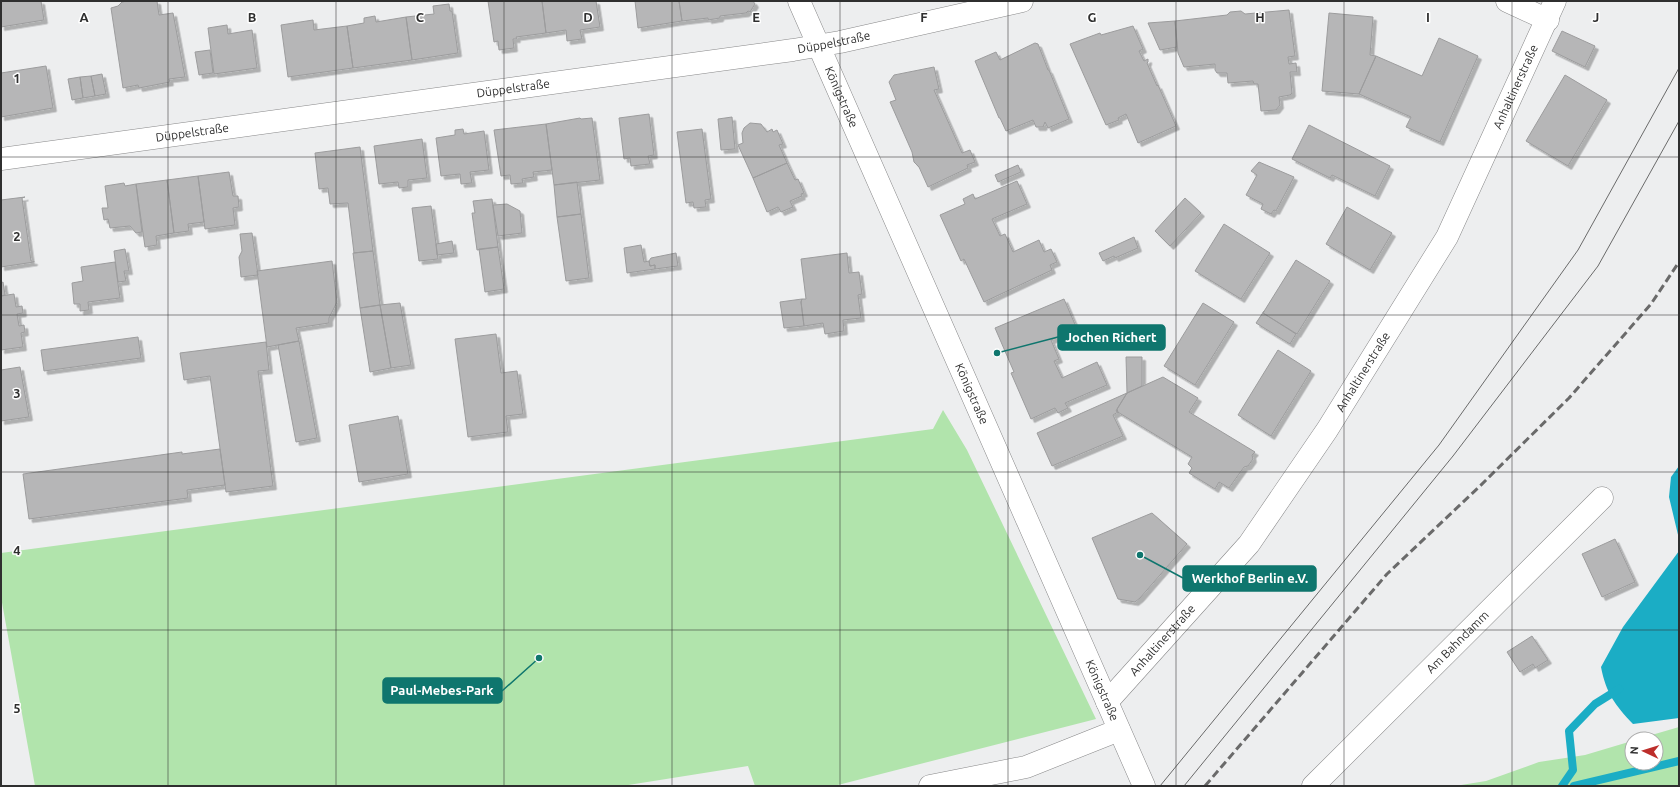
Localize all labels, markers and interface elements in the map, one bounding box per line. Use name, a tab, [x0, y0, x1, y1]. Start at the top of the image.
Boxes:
text: A	[79, 10, 89, 24]
text: B	[248, 10, 257, 24]
text: C	[416, 10, 425, 24]
text: D	[583, 10, 593, 24]
text: E	[752, 10, 760, 24]
text: F	[920, 10, 928, 24]
text: G	[1088, 10, 1097, 24]
text: H	[1255, 10, 1265, 24]
text: I	[1426, 10, 1430, 24]
text: J	[1593, 10, 1599, 24]
street label: Düppelstraße	[796, 28, 871, 55]
street label: Anhaltinerstraße	[1490, 42, 1540, 131]
street label: Königstraße	[823, 64, 861, 129]
text: 1	[13, 71, 21, 85]
street label: Düppelstraße	[476, 77, 551, 99]
street label: Düppelstraße	[155, 121, 230, 144]
text: 2	[13, 229, 21, 243]
callout: Jochen Richert	[1058, 325, 1165, 350]
text: Jochen Richert	[1065, 330, 1157, 344]
street label: Anhaltinerstraße	[1333, 330, 1392, 414]
street label: Königstraße	[953, 361, 991, 426]
text: 3	[13, 386, 21, 400]
text: 4	[13, 543, 21, 557]
callout: Werkhof Berlin e.V.	[1183, 566, 1316, 591]
text: Werkhof Berlin e.V.	[1192, 571, 1308, 585]
street label: Anhaltinerstraße	[1127, 602, 1197, 678]
street label: Am Bahndamm	[1423, 608, 1491, 675]
street label: Königstraße	[1083, 658, 1122, 723]
callout: Paul-Mebes-Park	[383, 678, 502, 703]
text: Paul-Mebes-Park	[390, 683, 494, 697]
text: 5	[13, 701, 21, 715]
north arrow	[1624, 731, 1664, 771]
text: N	[1628, 746, 1640, 755]

